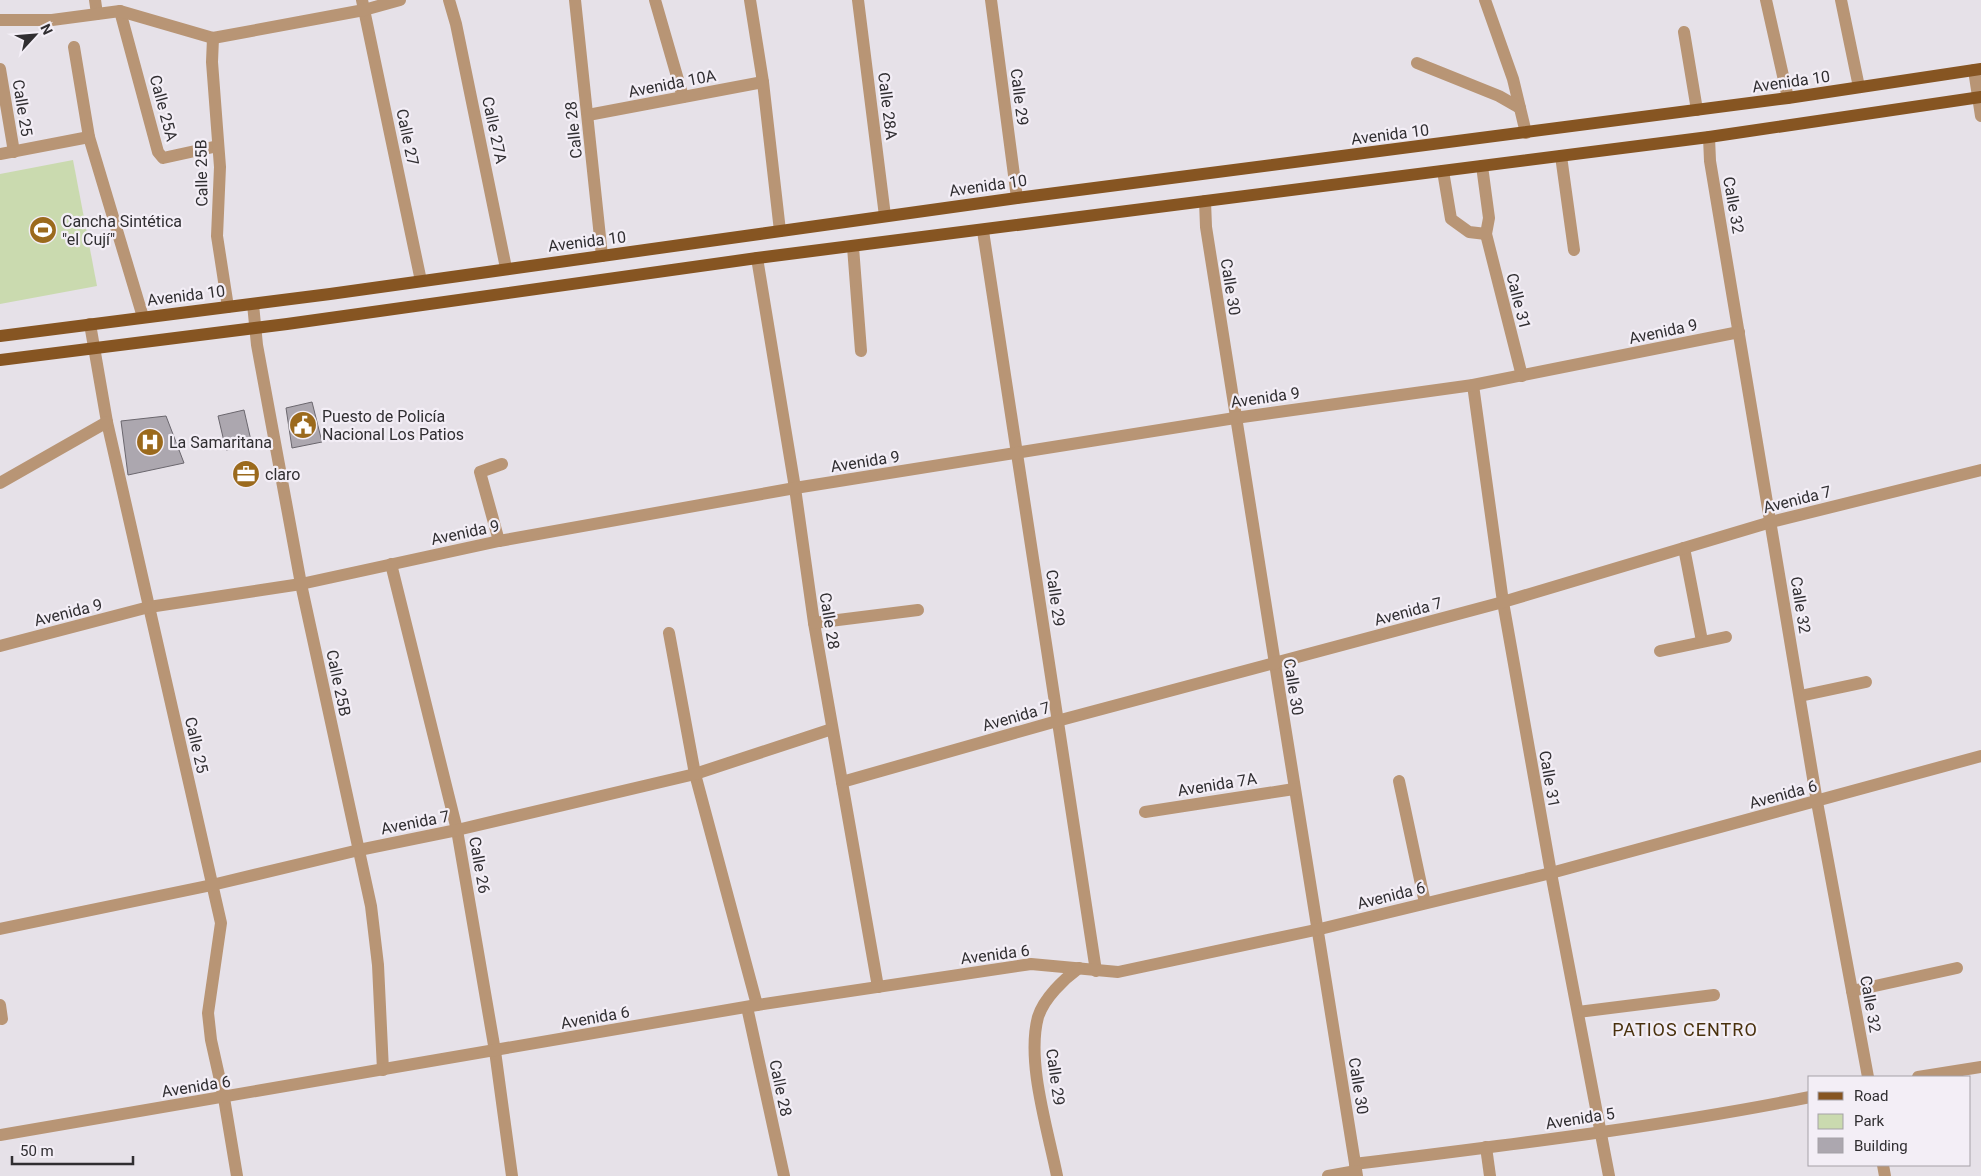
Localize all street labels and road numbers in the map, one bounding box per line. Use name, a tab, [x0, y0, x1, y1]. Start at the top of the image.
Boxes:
street label: Avenida 10A	[627, 66, 718, 101]
street label: Calle 29	[1007, 67, 1032, 127]
street label: Avenida 10	[1751, 67, 1831, 96]
street label: Calle 28A	[874, 71, 901, 141]
street label: Calle 25A	[146, 73, 182, 144]
street label: Calle 25	[9, 78, 36, 138]
street label: Calle 27A	[478, 95, 511, 166]
street label: Calle 28	[561, 100, 586, 159]
street label: Calle 27	[392, 107, 423, 167]
street label: Avenida 10	[1350, 120, 1430, 149]
street label: Calle 25B	[191, 139, 212, 207]
street label: Avenida 10	[948, 171, 1028, 200]
street label: Calle 32	[1719, 175, 1748, 235]
street label: Avenida 10	[547, 227, 627, 256]
street label: Calle 30	[1217, 257, 1244, 317]
street label: Calle 31	[1502, 271, 1535, 331]
street label: Avenida 10	[146, 281, 226, 310]
street label: Avenida 9	[1627, 315, 1699, 348]
street label: Avenida 9	[1229, 383, 1301, 412]
street label: Avenida 9	[829, 447, 901, 476]
street label: Avenida 7	[1761, 482, 1833, 517]
street label: Avenida 9	[429, 516, 501, 549]
street label: Calle 29	[1042, 568, 1069, 628]
street label: Calle 32	[1787, 575, 1814, 635]
street label: Calle 28	[816, 591, 843, 651]
street label: Avenida 7	[1372, 593, 1444, 630]
street label: Avenida 9	[32, 595, 104, 630]
street label: Calle 25B	[322, 648, 355, 718]
street label: Calle 30	[1280, 657, 1307, 717]
street label: Avenida 7	[980, 698, 1052, 735]
street label: Calle 25	[181, 715, 212, 775]
street label: Calle 31	[1535, 749, 1564, 809]
street label: Avenida 7A	[1176, 769, 1259, 800]
street label: Avenida 6	[1747, 776, 1819, 813]
street label: Avenida 7	[379, 807, 451, 838]
street label: Calle 26	[465, 835, 494, 895]
street label: Avenida 6	[1355, 878, 1427, 913]
street label: Avenida 6	[959, 941, 1031, 968]
street label: Calle 32	[1856, 974, 1885, 1034]
street label: Avenida 6	[559, 1002, 631, 1033]
street label: Calle 29	[1042, 1047, 1069, 1107]
street label: Calle 30	[1345, 1056, 1372, 1116]
street label: Calle 28	[765, 1058, 796, 1118]
street label: Avenida 6	[160, 1072, 232, 1101]
street label: Avenida 5	[1544, 1104, 1616, 1133]

